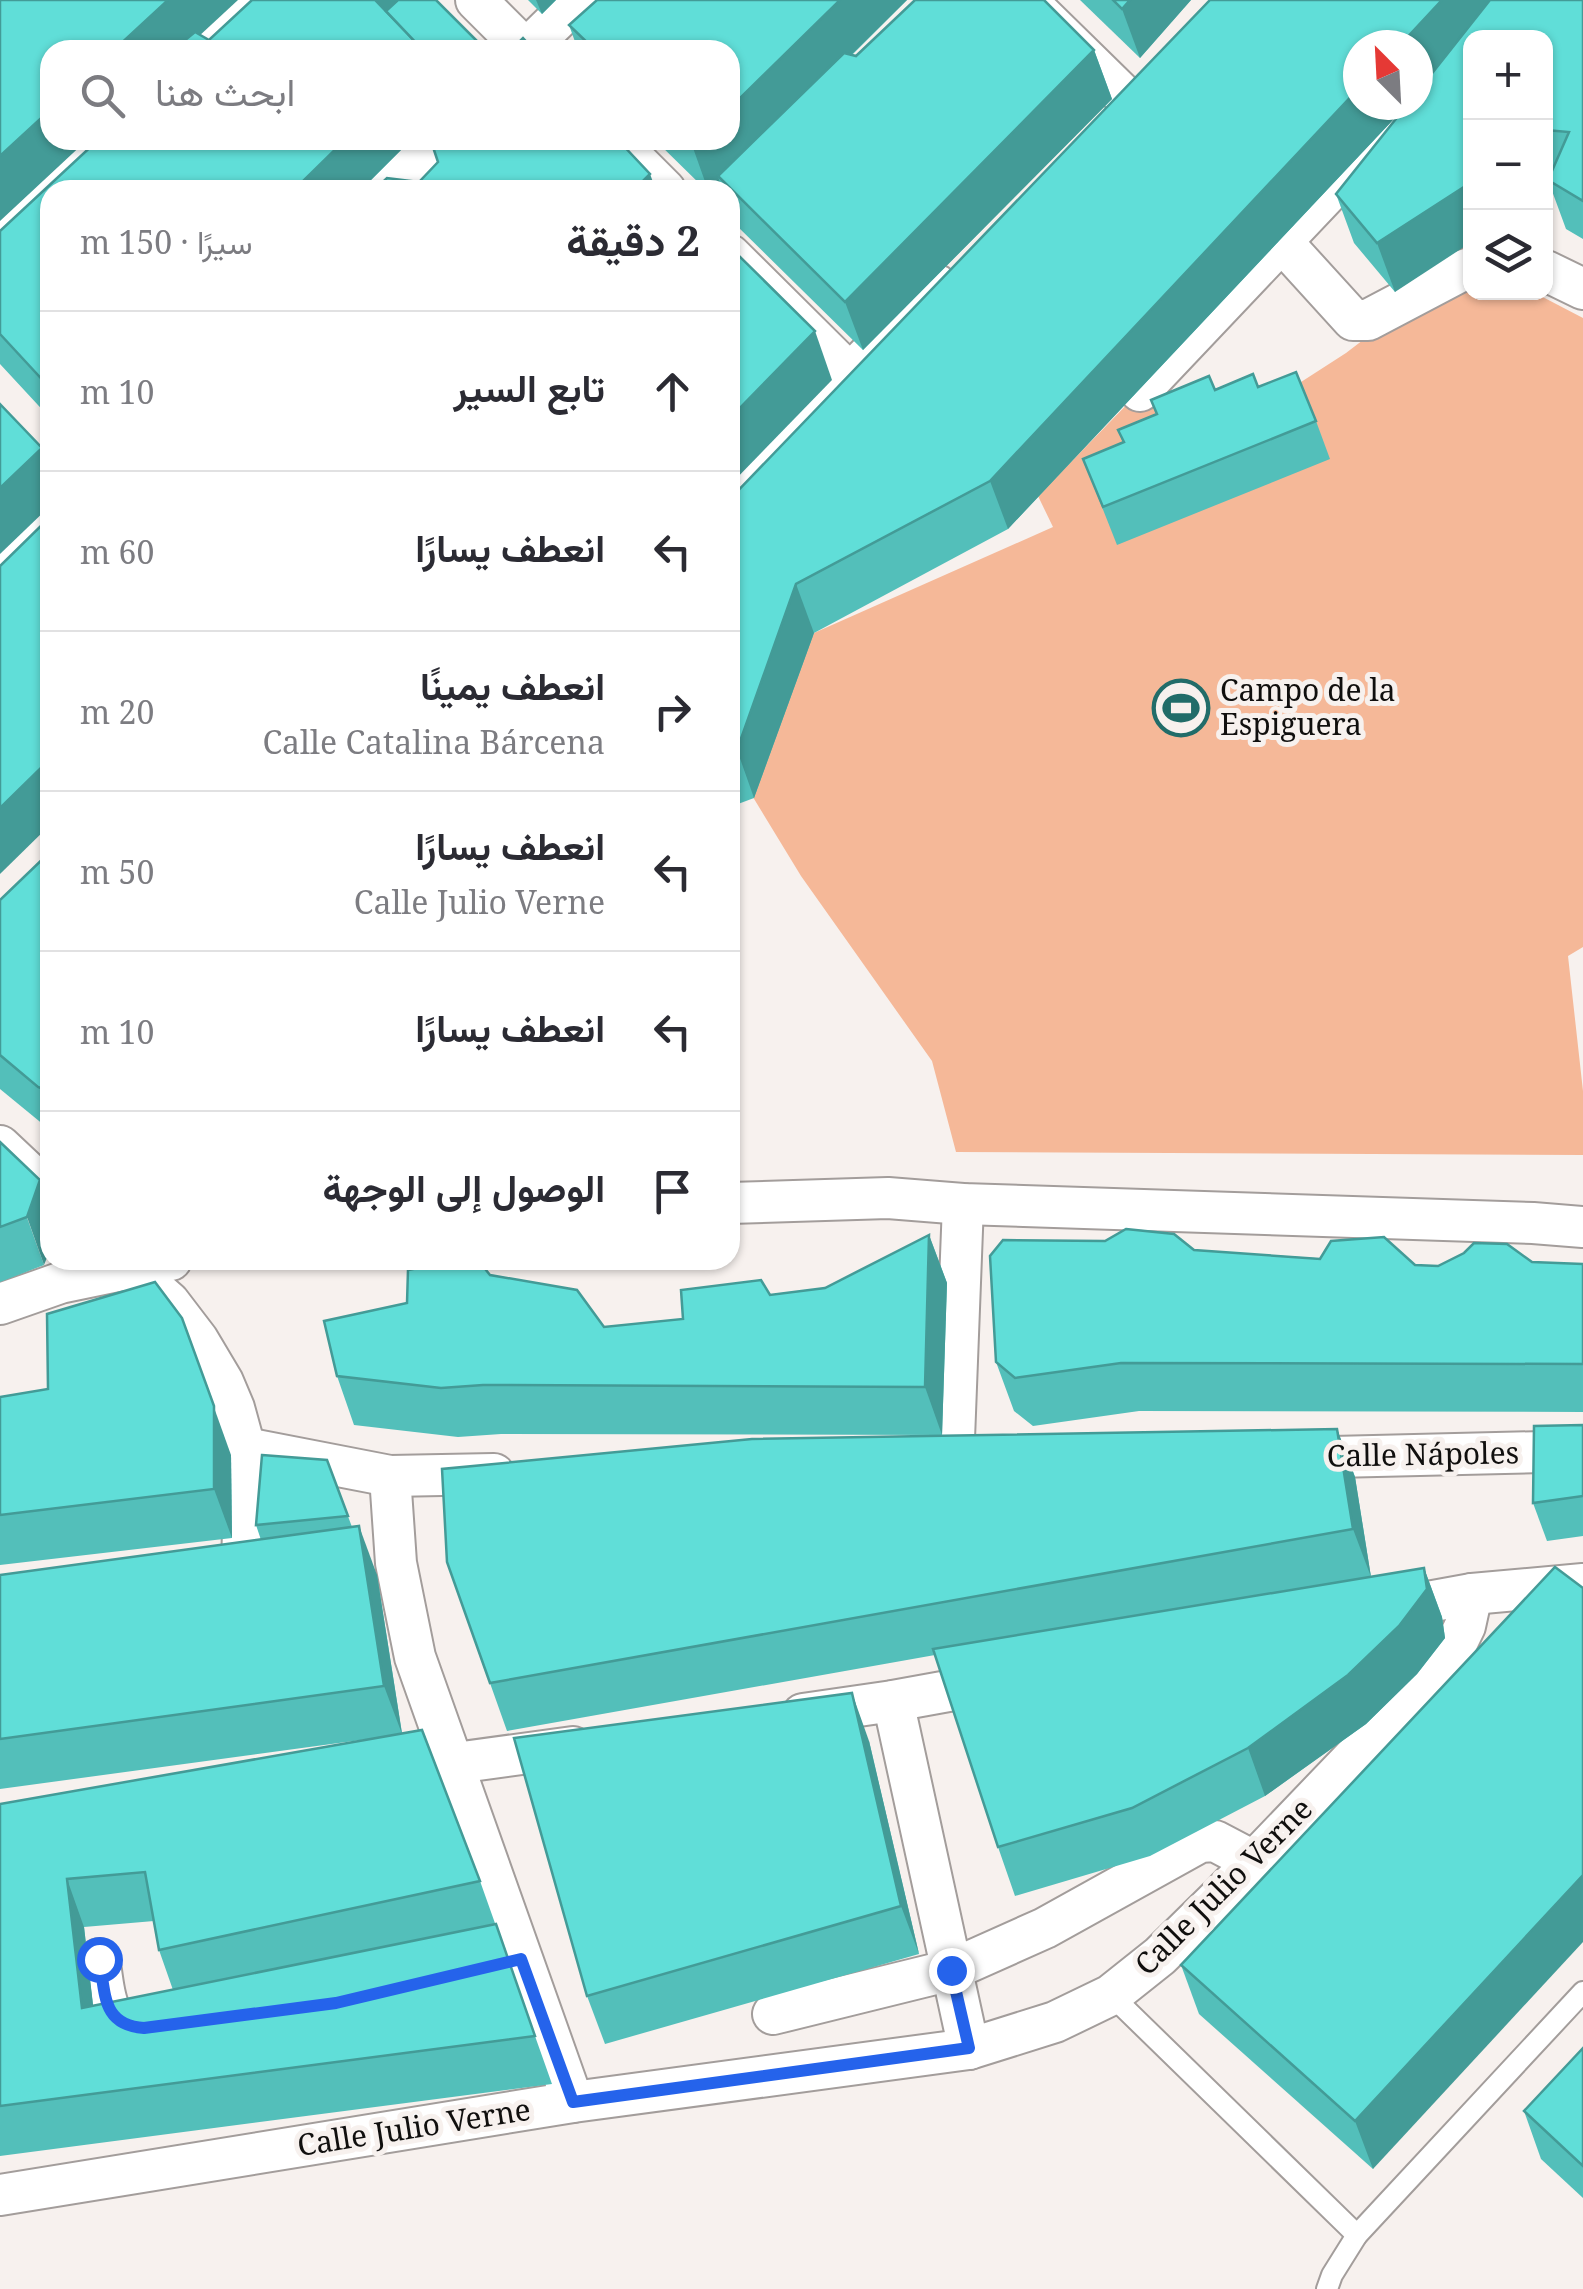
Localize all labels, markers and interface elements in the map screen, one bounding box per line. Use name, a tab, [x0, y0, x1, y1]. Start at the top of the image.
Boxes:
north arrow	[1343, 30, 1433, 120]
map controls	[1463, 30, 1553, 300]
button: +	[1463, 30, 1553, 120]
search box	[40, 40, 740, 150]
text: ابحث هنا	[155, 65, 295, 117]
icon: search	[75, 68, 130, 123]
button: −	[1463, 120, 1553, 210]
button: layers	[1463, 210, 1553, 300]
text: 2 دقيقة	[566, 211, 700, 268]
text: سيرًا · 150 m	[80, 220, 252, 263]
text: تابع السير	[453, 361, 605, 413]
icon: ahead	[645, 364, 700, 419]
text: 10 m	[80, 370, 154, 413]
text: انعطف يسارًا	[415, 521, 605, 573]
icon: left	[645, 524, 700, 579]
text: 60 m	[80, 530, 154, 573]
text: انعطف يمينًا	[420, 659, 605, 711]
place label: Campo de la Espiguera	[1220, 669, 1396, 744]
sports icon: Campo de la Espiguera	[1151, 678, 1211, 738]
icon: right	[645, 684, 700, 739]
text: 20 m	[80, 690, 154, 733]
text: Calle Catalina Bárcena	[262, 720, 605, 763]
text: انعطف يسارًا	[415, 819, 605, 871]
icon: left	[645, 844, 700, 899]
text: 50 m	[80, 850, 154, 893]
text: Calle Julio Verne	[354, 880, 605, 923]
text: انعطف يسارًا	[415, 1001, 605, 1053]
icon: left	[645, 1004, 700, 1059]
text: 10 m	[80, 1010, 154, 1053]
text: الوصول إلى الوجهة	[323, 1161, 605, 1213]
icon: arrive	[645, 1164, 700, 1219]
street label: Calle Nápoles	[1327, 1431, 1519, 1476]
street label: Calle Julio Verne	[1125, 1788, 1321, 1984]
route start	[77, 1937, 123, 1983]
route end	[929, 1948, 975, 1994]
street label: Calle Julio Verne	[294, 2088, 533, 2165]

